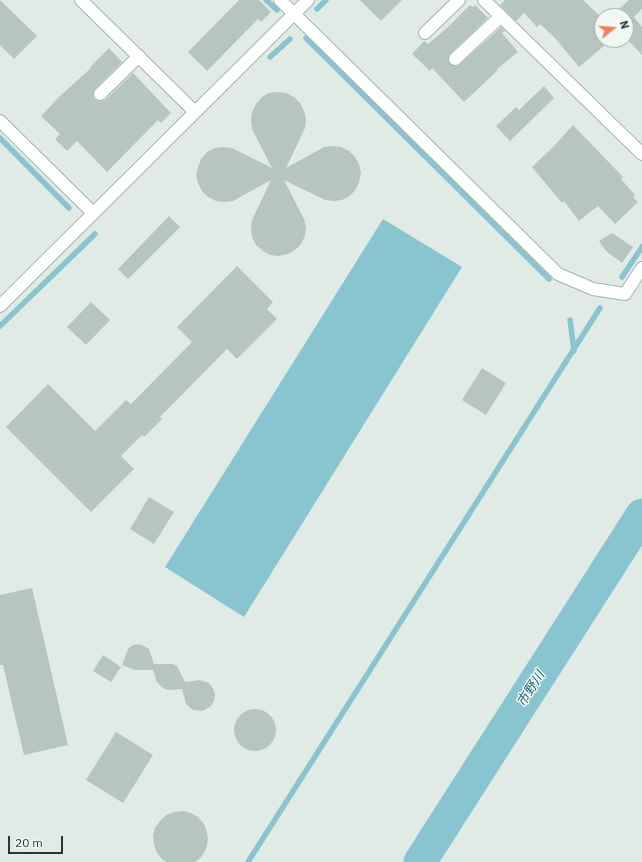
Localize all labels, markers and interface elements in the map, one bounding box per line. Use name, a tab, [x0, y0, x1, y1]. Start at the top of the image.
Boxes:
north arrow	[594, 8, 634, 48]
text: N	[617, 19, 632, 31]
water label: 市野川	[514, 668, 548, 710]
scale bar	[10, 828, 65, 854]
text: 20 m	[15, 835, 43, 850]

